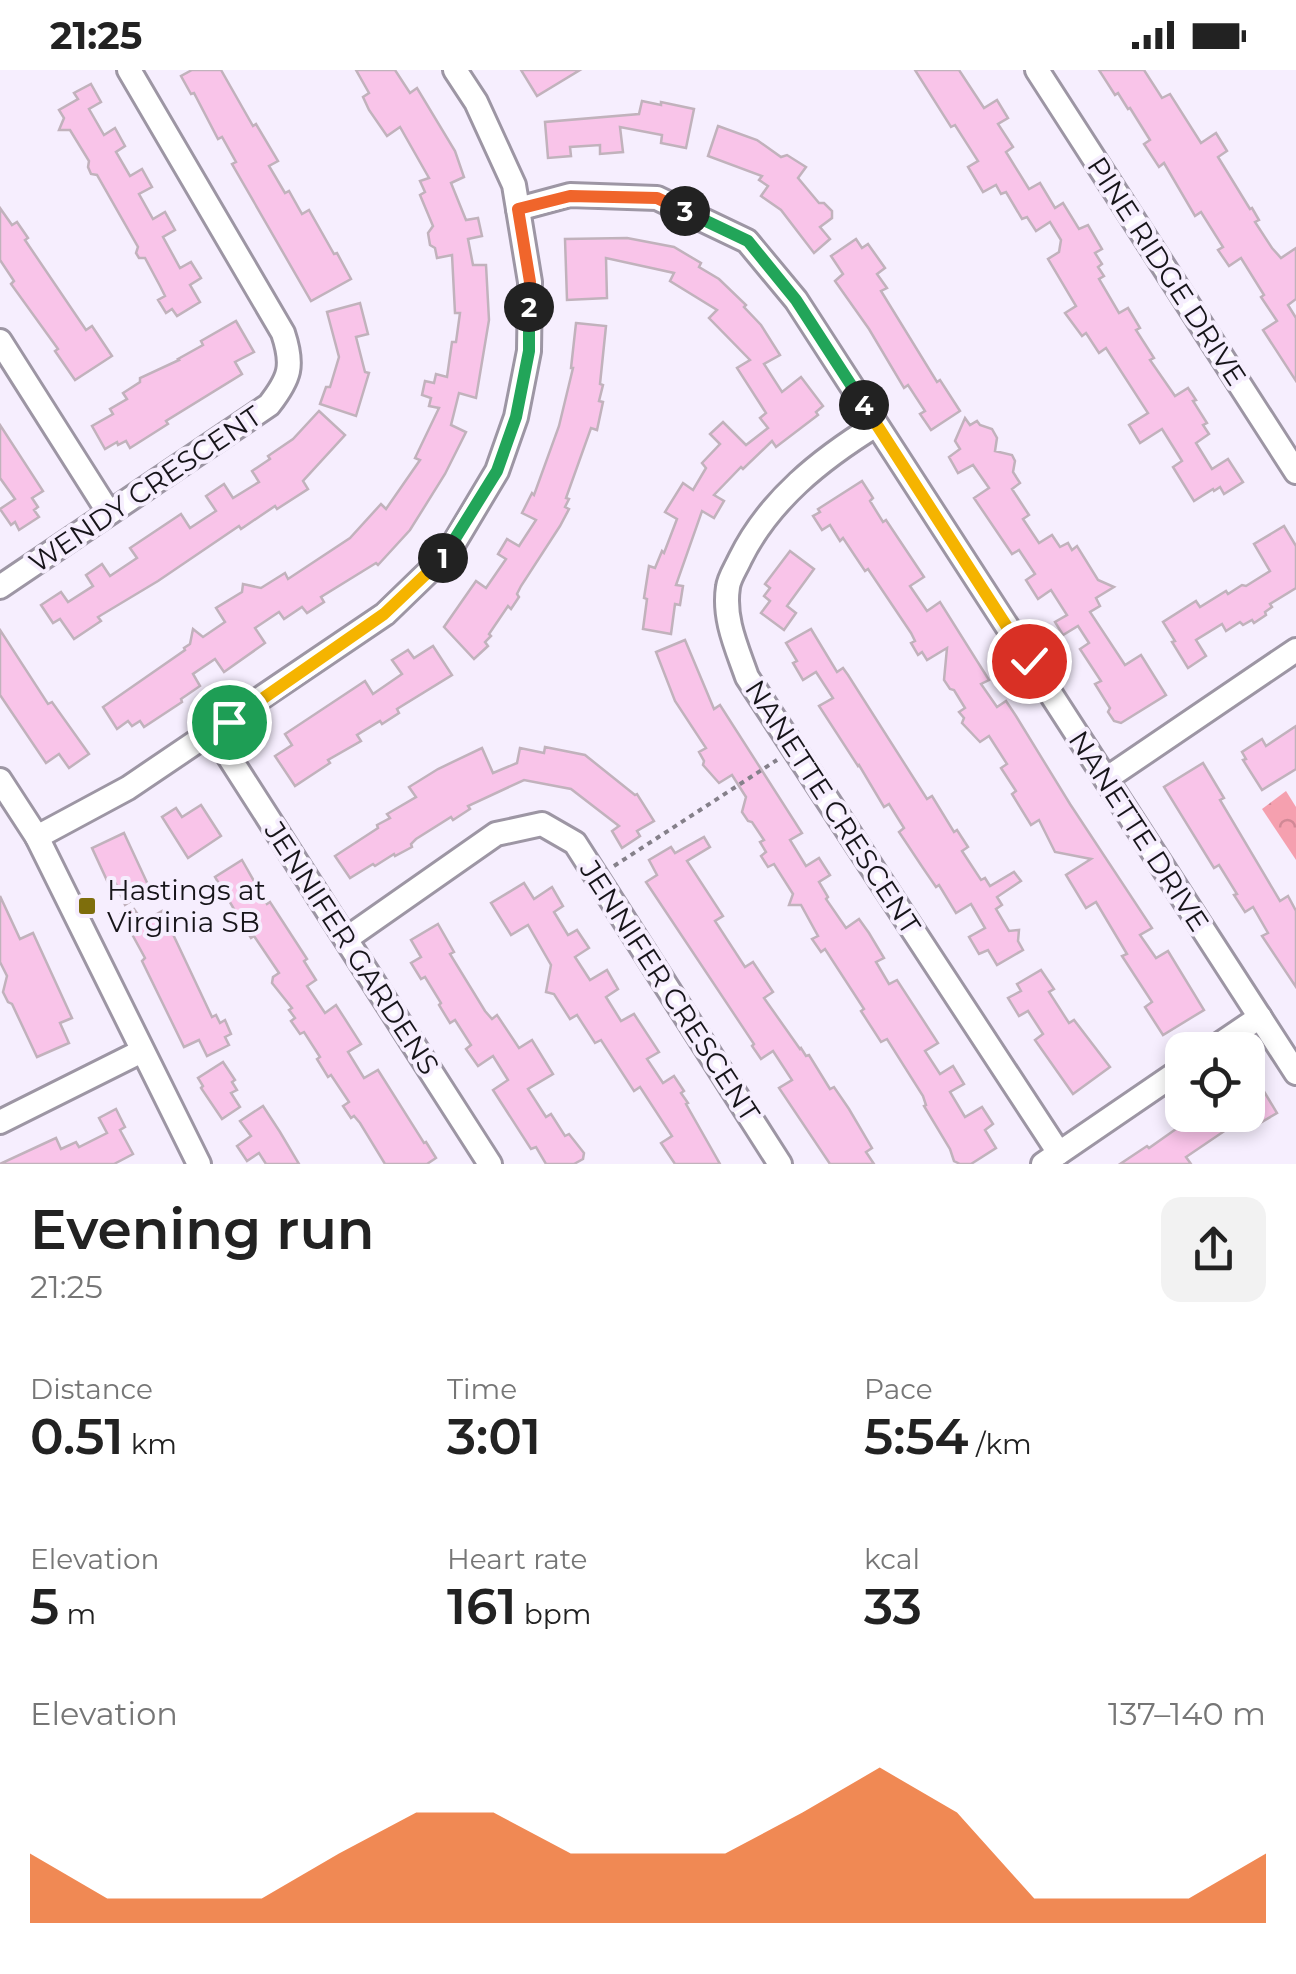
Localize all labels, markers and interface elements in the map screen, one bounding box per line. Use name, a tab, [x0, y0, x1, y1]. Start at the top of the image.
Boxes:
text: 21:25	[50, 12, 142, 59]
street label: PINE RIDGE DRIVE	[1080, 150, 1254, 392]
pin: 3	[660, 186, 710, 236]
text: 3	[677, 194, 693, 228]
pin: 2	[504, 282, 554, 332]
text: 2	[521, 290, 537, 324]
pin: 4	[839, 380, 889, 430]
text: 4	[854, 388, 874, 422]
street label: WENDY CRESCENT	[22, 399, 268, 579]
pin: 1	[418, 533, 468, 583]
text: 1	[438, 541, 448, 575]
pin	[987, 619, 1072, 704]
icon: check	[1002, 634, 1057, 689]
street label: NANETTE CRESCENT	[738, 673, 928, 941]
pin	[187, 680, 272, 765]
icon: arrive	[202, 695, 257, 750]
street label: NANETTE DRIVE	[1062, 724, 1216, 938]
street label: JENNIFER GARDENS	[257, 814, 446, 1081]
street label: JENNIFER CRESCENT	[572, 853, 767, 1128]
place label: Hastings at Virginia SB	[107, 873, 266, 939]
marker: Hastings at Virginia SB	[76, 895, 98, 917]
map controls	[1165, 1032, 1265, 1132]
button: locate	[1165, 1032, 1265, 1132]
text: Evening run	[30, 1196, 375, 1263]
button: share	[1161, 1197, 1266, 1302]
text: 21:25	[30, 1267, 103, 1306]
text: Distance	[30, 1372, 153, 1406]
text: Time	[447, 1372, 517, 1406]
text: Pace	[864, 1372, 933, 1406]
text: 0.51	[30, 1406, 123, 1467]
text: 3:01	[447, 1406, 541, 1467]
text: 5:54	[864, 1406, 969, 1467]
text: km	[123, 1427, 177, 1461]
text: /km	[969, 1427, 1032, 1461]
text: Elevation	[30, 1542, 159, 1576]
text: Heart rate	[447, 1542, 588, 1576]
text: kcal	[864, 1542, 920, 1576]
text: 5	[30, 1576, 59, 1637]
text: 161	[447, 1576, 516, 1637]
text: 33	[864, 1576, 922, 1637]
text: m	[59, 1597, 96, 1631]
text: bpm	[516, 1597, 591, 1631]
text: Elevation	[30, 1694, 178, 1733]
text: 137–140 m	[1108, 1694, 1266, 1733]

